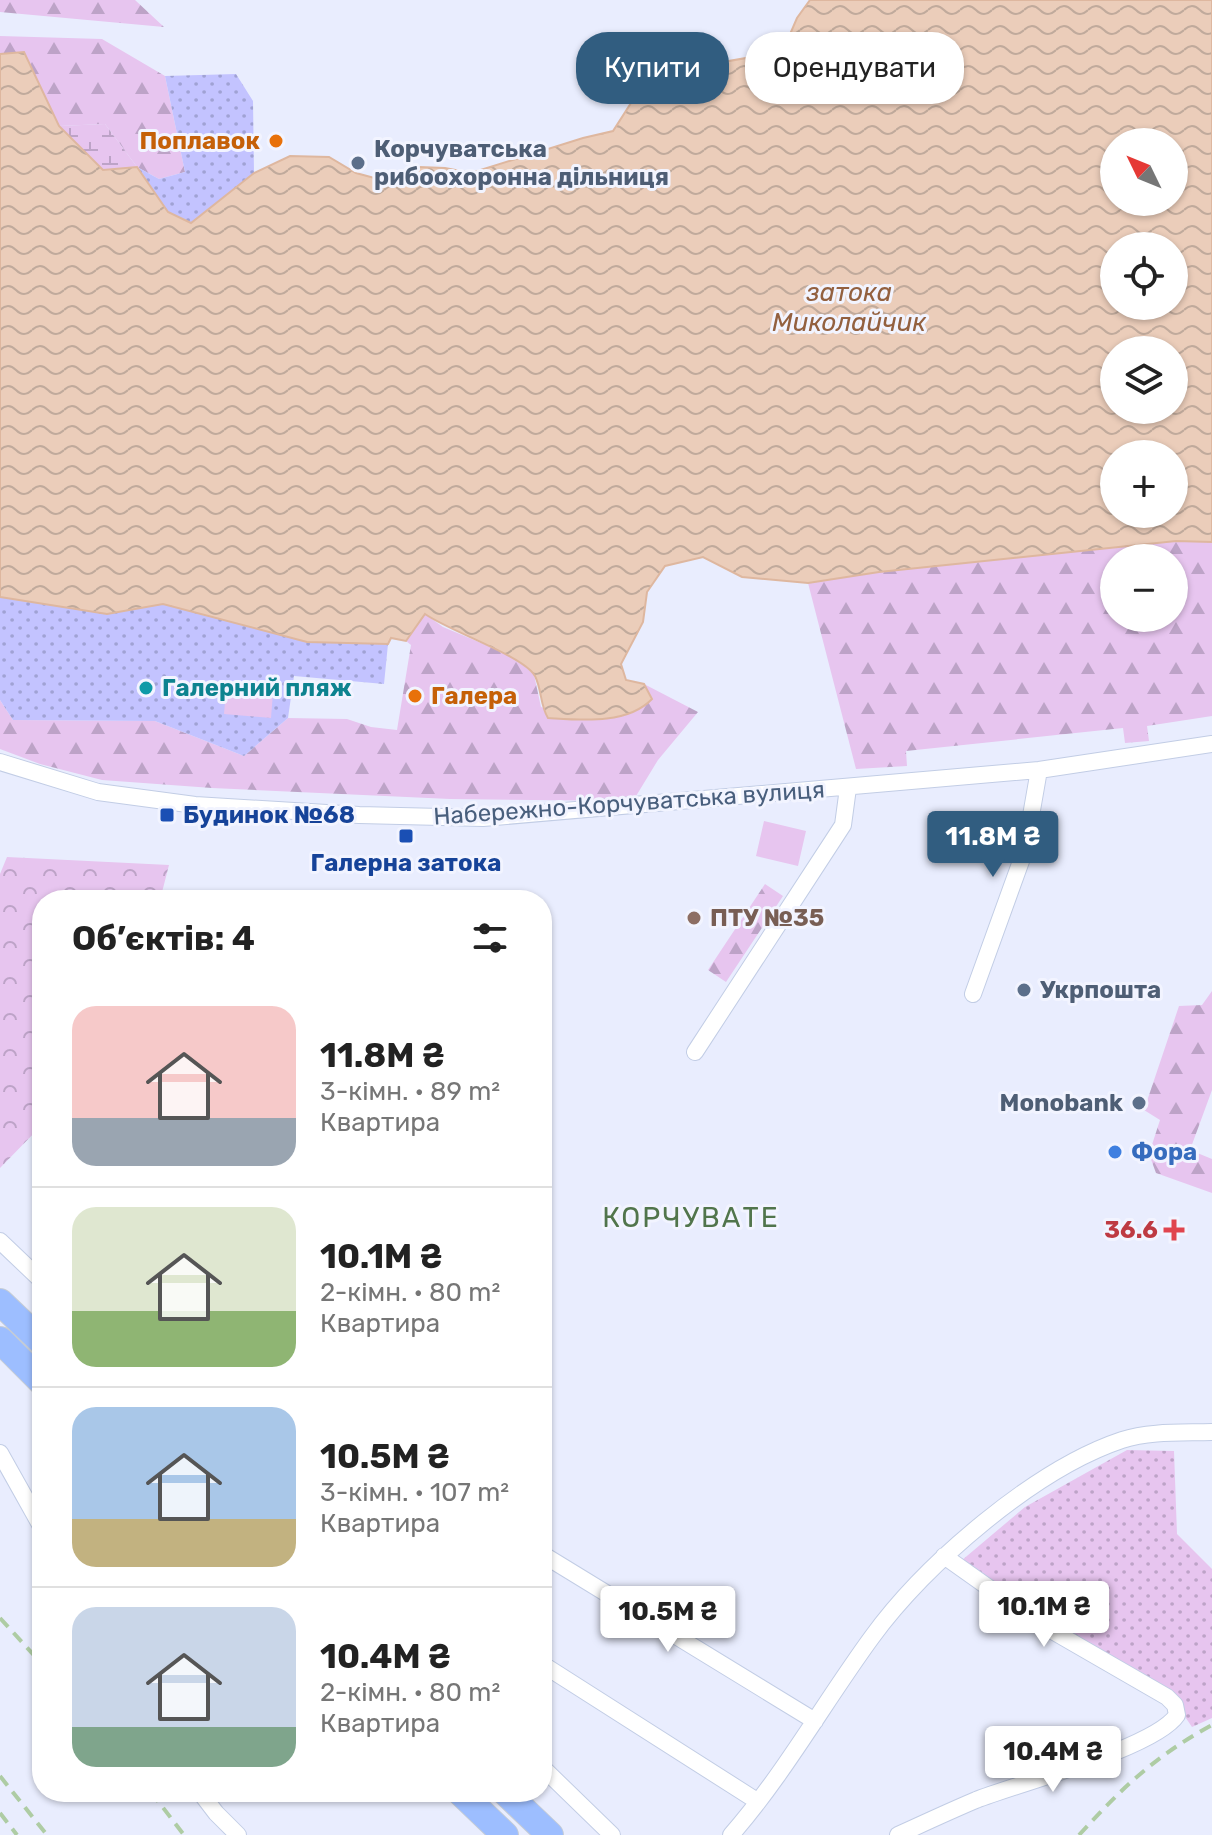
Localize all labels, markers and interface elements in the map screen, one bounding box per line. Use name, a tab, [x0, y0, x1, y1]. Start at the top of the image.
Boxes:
chip: Купити	[576, 32, 729, 104]
chip: Орендувати	[745, 32, 964, 104]
place label: Поплавок	[139, 127, 260, 155]
north arrow	[1100, 128, 1188, 216]
map controls	[1100, 128, 1188, 632]
marker: Поплавок	[267, 132, 285, 150]
place label: Корчуватська рибоохоронна дільниця	[374, 135, 669, 191]
marker: Корчуватська рибоохоронна дільниця	[349, 154, 367, 172]
button: locate	[1100, 232, 1188, 320]
water label: затока Миколайчик	[772, 277, 926, 338]
button: layers	[1100, 336, 1188, 424]
button: +	[1100, 440, 1188, 528]
button: −	[1100, 544, 1188, 632]
place label: Галерний пляж	[162, 674, 352, 702]
marker: Галерний пляж	[137, 679, 155, 697]
place label: Галера	[431, 682, 517, 710]
marker: Галера	[406, 687, 424, 705]
street label: Набережно-Корчуватська вулиця	[432, 775, 826, 831]
place label: Будинок №68	[183, 801, 355, 829]
marker: Будинок №68	[158, 806, 176, 824]
pin: 11.8M ₴	[919, 811, 1067, 879]
text: 11.8M ₴	[945, 821, 1041, 852]
marker: Галерна затока	[397, 827, 415, 845]
place label: Галерна затока	[311, 849, 501, 877]
place label: ПТУ №35	[710, 904, 824, 932]
marker: ПТУ №35	[685, 909, 703, 927]
icon: filters	[468, 916, 512, 960]
text: Об’єктів: 4	[72, 918, 255, 959]
place label: Укрпошта	[1040, 976, 1161, 1004]
marker: Укрпошта	[1015, 981, 1033, 999]
text: 11.8M ₴	[320, 1035, 445, 1076]
icon: home	[136, 1038, 232, 1134]
text: 3-кімн. · 89 m²	[320, 1076, 500, 1107]
place label: Monobank	[1000, 1089, 1123, 1117]
marker: Monobank	[1130, 1094, 1148, 1112]
text: Квартира	[320, 1107, 440, 1138]
place label: Фора	[1131, 1138, 1197, 1166]
marker: Фора	[1106, 1143, 1124, 1161]
district label: КОРЧУВАТЕ	[602, 1201, 780, 1234]
place label: 36.6	[1104, 1216, 1158, 1244]
marker: 36.6	[1165, 1221, 1183, 1239]
text: 10.1M ₴	[320, 1236, 443, 1277]
icon: home	[136, 1239, 232, 1335]
text: 2-кімн. · 80 m²	[320, 1277, 500, 1308]
text: Квартира	[320, 1308, 440, 1339]
text: 10.5M ₴	[320, 1436, 450, 1477]
icon: home	[136, 1439, 232, 1535]
text: 3-кімн. · 107 m²	[320, 1477, 509, 1508]
text: Квартира	[320, 1508, 440, 1539]
pin: 10.1M ₴	[970, 1581, 1118, 1649]
pin: 10.5M ₴	[594, 1586, 742, 1654]
text: 10.1M ₴	[997, 1591, 1091, 1622]
text: 10.5M ₴	[618, 1596, 718, 1627]
text: 10.4M ₴	[320, 1636, 451, 1677]
icon: home	[136, 1639, 232, 1735]
text: 2-кімн. · 80 m²	[320, 1677, 500, 1708]
text: Квартира	[320, 1708, 440, 1739]
pin: 10.4M ₴	[979, 1726, 1127, 1794]
text: 10.4M ₴	[1003, 1736, 1103, 1767]

